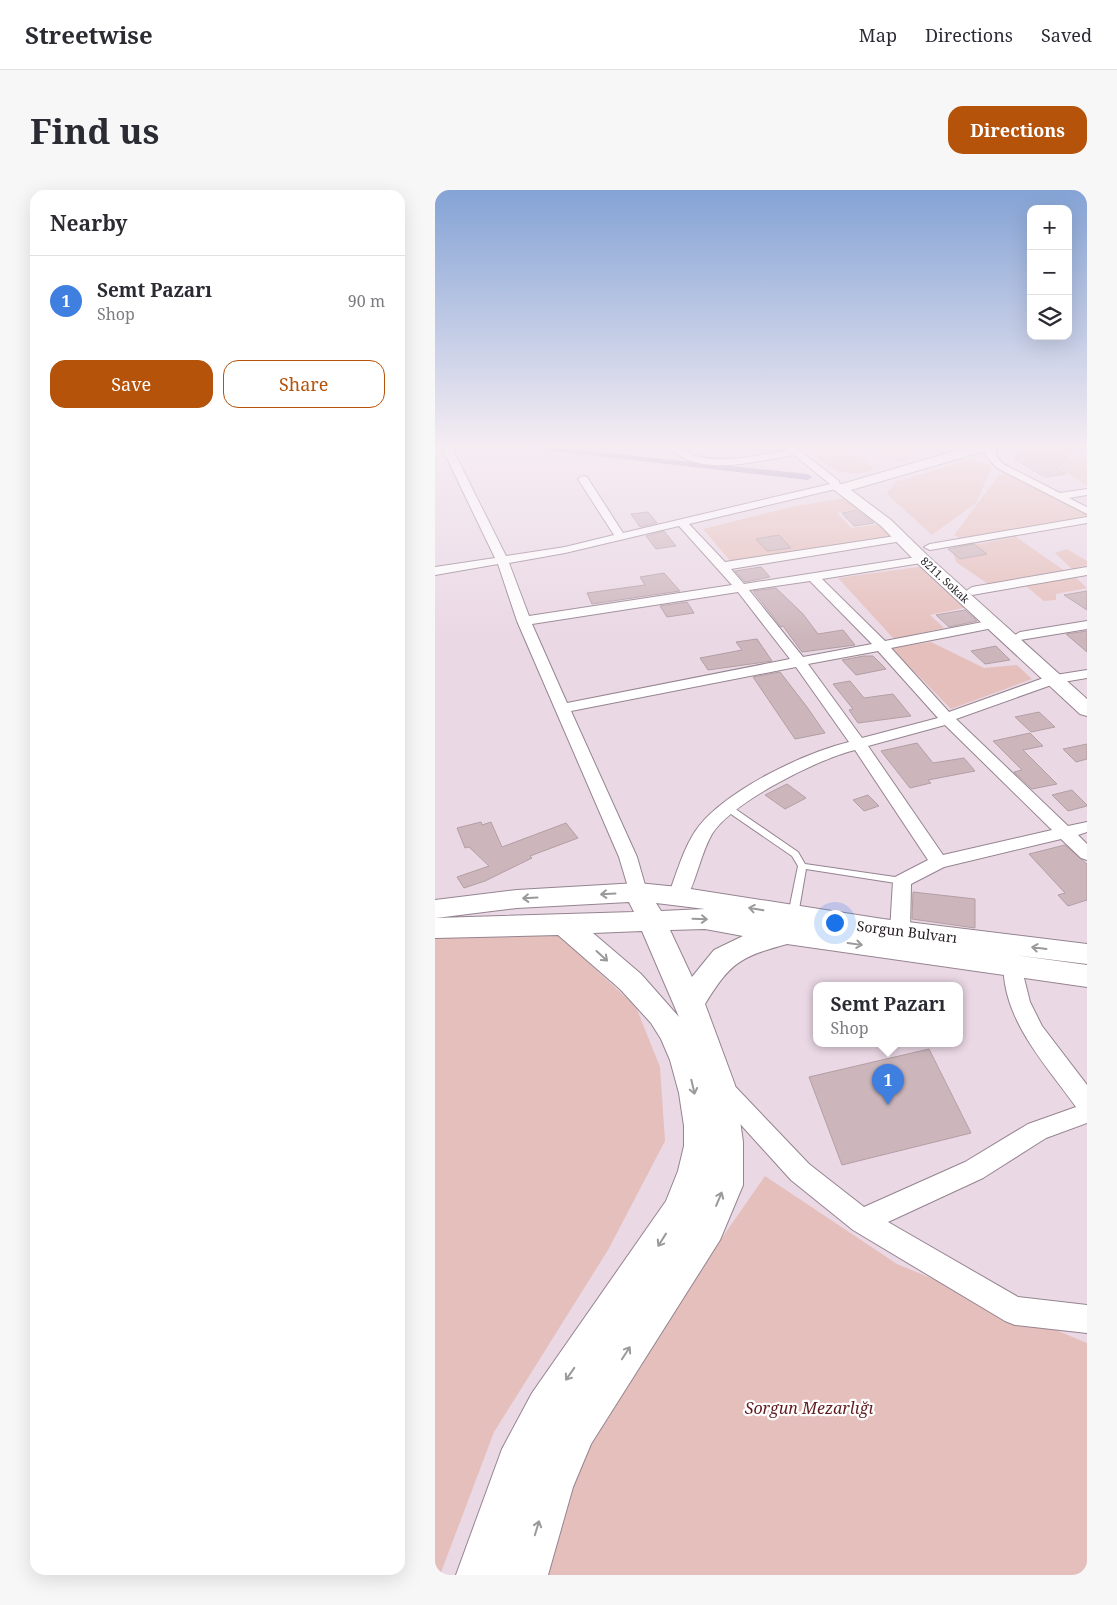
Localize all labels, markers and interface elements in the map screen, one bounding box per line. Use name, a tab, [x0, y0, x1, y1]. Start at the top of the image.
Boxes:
text: Streetwise	[25, 18, 153, 51]
text: Map	[859, 23, 897, 47]
text: Directions	[925, 23, 1013, 47]
text: Saved	[1041, 23, 1092, 47]
button: Directions	[948, 106, 1087, 154]
text: Find us	[30, 107, 159, 154]
map controls	[1027, 205, 1072, 340]
button: +	[1027, 205, 1072, 250]
text: Nearby	[50, 209, 128, 237]
button: −	[1027, 250, 1072, 295]
text: Semt Pazarı	[97, 277, 212, 303]
text: 1	[61, 290, 71, 312]
text: 90 m	[348, 290, 385, 312]
button: layers	[1027, 295, 1072, 340]
text: Shop	[97, 303, 135, 325]
button: Save	[50, 360, 213, 408]
button: Share	[223, 360, 385, 408]
street label: 8211. Sokak	[918, 553, 973, 607]
one-way arrow	[600, 889, 616, 898]
one-way arrow	[522, 894, 538, 903]
one-way arrow	[749, 904, 765, 914]
your location	[822, 910, 848, 936]
one-way arrow	[692, 914, 708, 924]
street label: Sorgun Bulvarı	[856, 916, 959, 947]
one-way arrow	[846, 939, 862, 949]
one-way arrow	[1031, 943, 1047, 953]
one-way arrow	[596, 950, 609, 962]
popup	[813, 982, 963, 1047]
text: Semt Pazarı	[831, 991, 945, 1017]
text: Shop	[831, 1017, 869, 1039]
pin: 1	[872, 1064, 904, 1105]
one-way arrow	[689, 1078, 698, 1094]
one-way arrow	[714, 1192, 724, 1207]
one-way arrow	[657, 1232, 667, 1246]
one-way arrow	[621, 1346, 631, 1360]
one-way arrow	[565, 1367, 575, 1381]
park label: Sorgun Mezarlığı	[745, 1397, 873, 1419]
one-way arrow	[533, 1521, 543, 1537]

